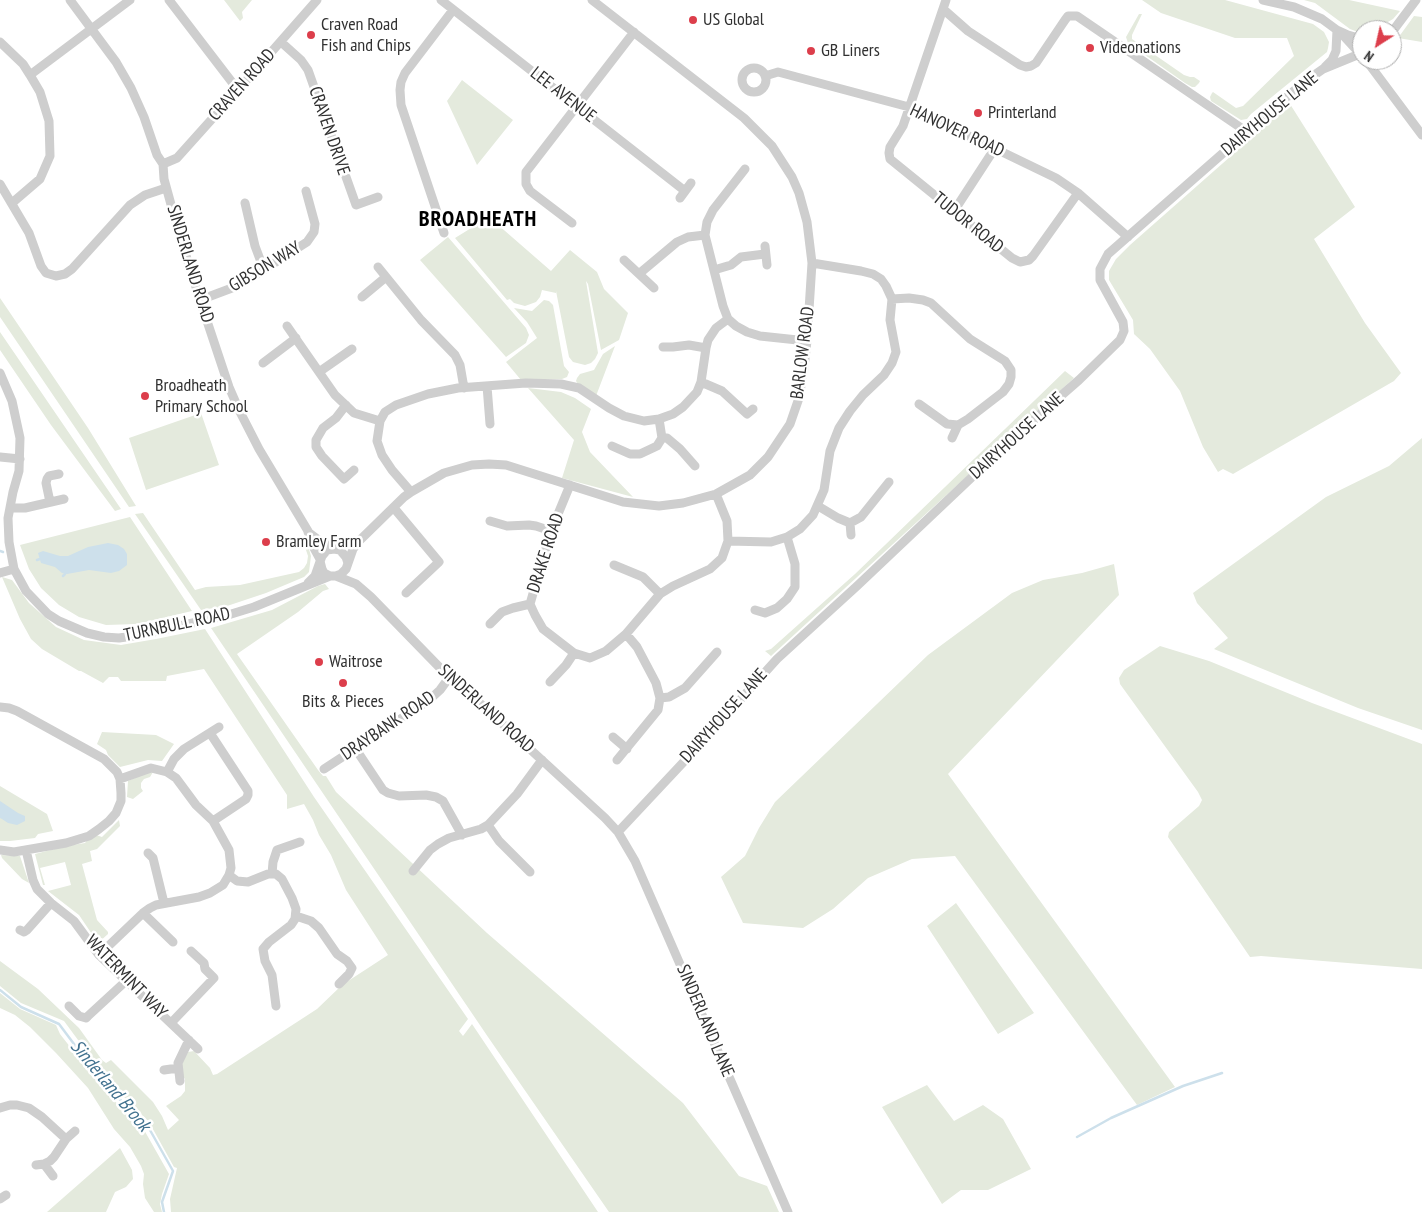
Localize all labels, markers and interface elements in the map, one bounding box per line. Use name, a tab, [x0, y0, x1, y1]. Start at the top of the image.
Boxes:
place label: US Global	[703, 9, 764, 31]
place label: Craven Road Fish and Chips	[321, 14, 411, 56]
marker: US Global	[687, 14, 699, 26]
north arrow	[1352, 20, 1402, 70]
marker: Craven Road Fish and Chips	[305, 29, 317, 41]
place label: Videonations	[1100, 37, 1181, 59]
place label: GB Liners	[821, 40, 880, 62]
marker: Videonations	[1084, 42, 1096, 54]
street label: CRAVEN ROAD	[204, 45, 280, 125]
marker: GB Liners	[805, 45, 817, 57]
text: N	[1361, 47, 1377, 66]
street label: LEE AVENUE	[526, 63, 600, 127]
street label: DAIRYHOUSE LANE	[1217, 67, 1323, 161]
street label: CRAVEN DRIVE	[304, 84, 354, 178]
street label: HANOVER ROAD	[906, 100, 1008, 162]
place label: Printerland	[988, 102, 1057, 124]
marker: Printerland	[972, 107, 984, 119]
street label: TUDOR ROAD	[928, 188, 1008, 258]
street label: SINDERLAND ROAD	[162, 202, 218, 326]
district label: BROADHEATH	[417, 207, 539, 233]
street label: GIBSON WAY	[225, 237, 305, 297]
street label: BARLOW ROAD	[787, 305, 819, 401]
place label: Broadheath Primary School	[155, 375, 248, 418]
street label: DAIRYHOUSE LANE	[965, 388, 1069, 484]
marker: Broadheath Primary School	[139, 390, 151, 402]
street label: DRAKE ROAD	[523, 511, 569, 595]
place label: Bramley Farm	[276, 531, 362, 553]
marker: Bramley Farm	[260, 536, 272, 548]
street label: TURNBULL ROAD	[122, 603, 232, 647]
place label: Waitrose	[329, 651, 383, 673]
marker: Waitrose	[313, 656, 325, 668]
street label: SINDERLAND ROAD	[433, 660, 539, 758]
street label: DAIRYHOUSE LANE	[676, 664, 772, 768]
marker: Bits & Pieces	[337, 677, 349, 689]
street label: DRAYBANK ROAD	[337, 687, 439, 765]
place label: Bits & Pieces	[302, 691, 384, 713]
street label: WATERMINT WAY	[81, 931, 171, 1023]
street label: SINDERLAND LANE	[672, 962, 738, 1080]
water label: Sinderland Brook	[65, 1036, 155, 1136]

